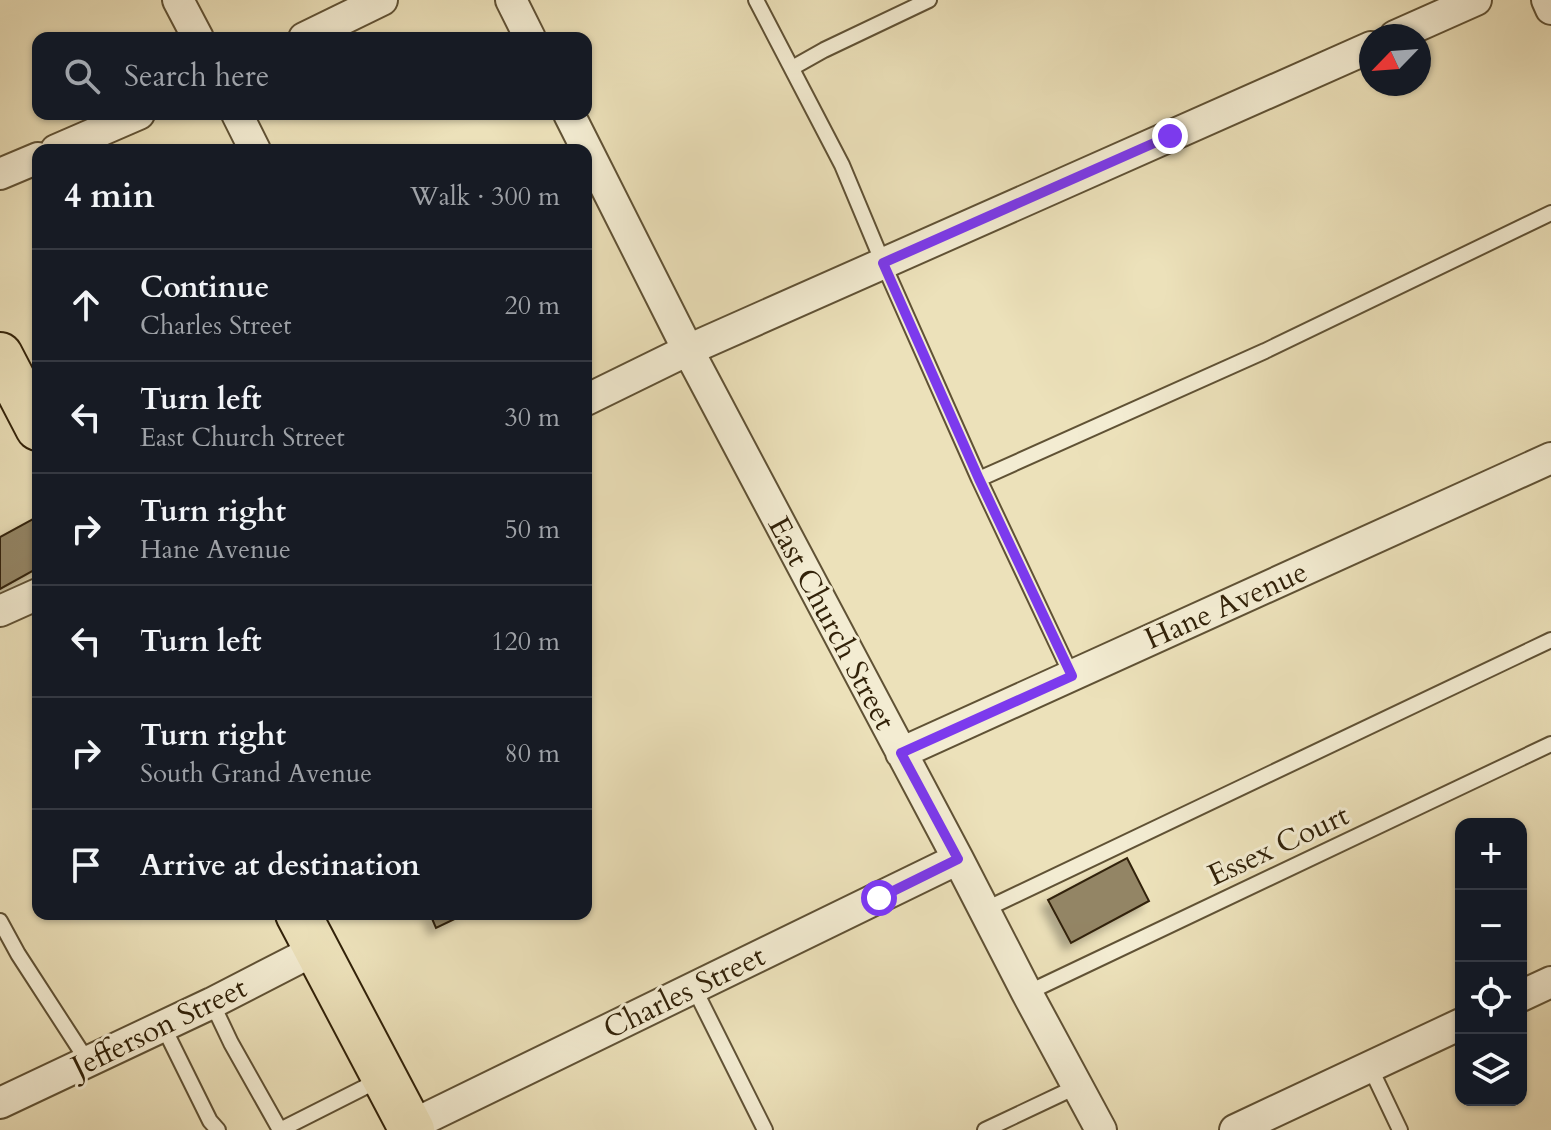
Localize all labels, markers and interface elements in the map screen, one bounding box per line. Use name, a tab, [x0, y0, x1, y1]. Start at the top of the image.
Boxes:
north arrow	[1359, 24, 1431, 96]
search box	[32, 32, 592, 120]
icon: search	[60, 54, 104, 98]
text: Search here	[124, 56, 269, 97]
route end	[1152, 118, 1188, 154]
text: 4 min	[64, 173, 155, 219]
text: Walk · 300 m	[410, 179, 560, 214]
text: Continue	[140, 267, 269, 308]
icon: ahead	[64, 283, 108, 327]
text: 20 m	[504, 288, 560, 323]
text: Charles Street	[140, 308, 292, 343]
text: Turn left	[140, 379, 262, 420]
icon: left	[64, 395, 108, 439]
text: 30 m	[504, 400, 560, 435]
text: East Church Street	[140, 420, 345, 455]
text: Turn right	[140, 491, 286, 532]
icon: right	[64, 507, 108, 551]
street label: East Church Street	[758, 509, 905, 738]
text: 50 m	[504, 512, 560, 547]
text: Hane Avenue	[140, 532, 291, 567]
street label: Hane Avenue	[1138, 551, 1314, 660]
icon: left	[64, 619, 108, 663]
text: Turn left	[140, 621, 262, 662]
text: 120 m	[491, 624, 560, 659]
text: Turn right	[140, 715, 286, 756]
icon: right	[64, 731, 108, 775]
text: 80 m	[504, 736, 560, 771]
text: South Grand Avenue	[140, 756, 372, 791]
street label: Essex Court	[1201, 795, 1356, 896]
map controls	[1455, 818, 1527, 1106]
button: +	[1455, 818, 1527, 890]
icon: arrive	[64, 843, 108, 887]
text: Arrive at destination	[140, 845, 420, 886]
route start	[861, 880, 897, 916]
button: −	[1455, 890, 1527, 962]
street label: Charles Street	[597, 935, 772, 1049]
button: locate	[1455, 962, 1527, 1034]
street label: Jefferson Street	[61, 967, 254, 1089]
button: layers	[1455, 1034, 1527, 1106]

